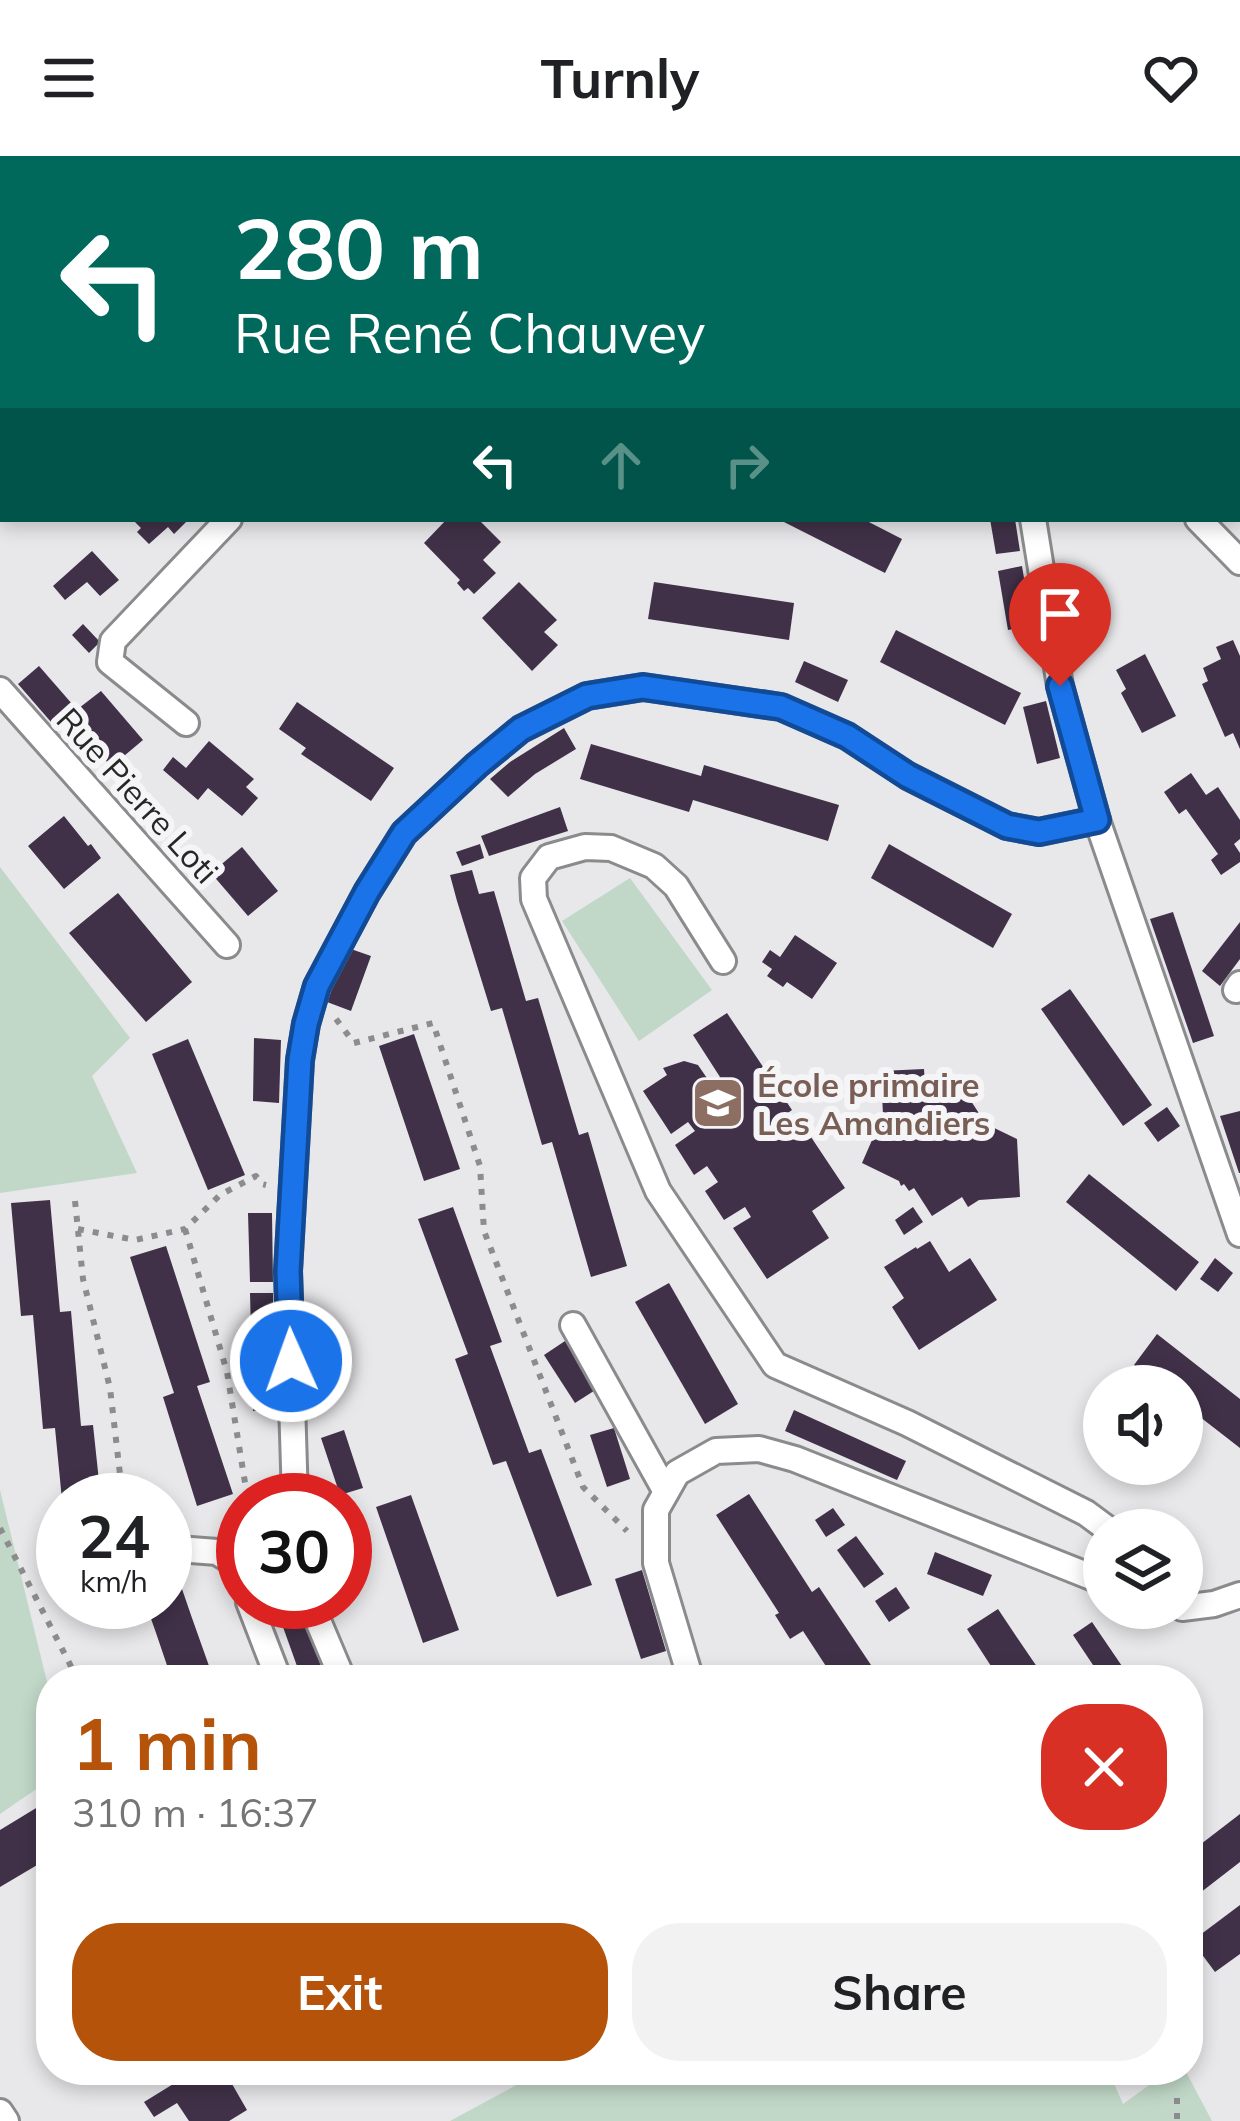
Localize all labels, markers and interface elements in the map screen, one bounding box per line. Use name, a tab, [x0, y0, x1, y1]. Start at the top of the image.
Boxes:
text: Turnly	[541, 44, 699, 112]
icon: menu	[36, 45, 102, 111]
icon: heart	[1138, 45, 1204, 111]
text: 280 m	[234, 195, 484, 300]
icon: left	[36, 204, 192, 360]
text: Rue René Chauvey	[234, 299, 705, 367]
icon: left	[462, 432, 528, 498]
icon: ahead	[588, 432, 654, 498]
icon: right	[714, 432, 780, 498]
pin	[1009, 563, 1111, 686]
icon: arrive	[1027, 581, 1093, 647]
street label: Rue Pierre Loti	[49, 699, 227, 891]
place label: École primaire Les Amandiers	[757, 1064, 990, 1143]
school or university icon: École primaire Les Amandiers	[690, 1075, 746, 1131]
position arrow	[228, 1298, 354, 1424]
map controls	[1083, 1365, 1203, 1629]
button: sound	[1083, 1365, 1203, 1485]
speed limit sign: 30	[216, 1473, 372, 1629]
text: 24	[78, 1498, 150, 1573]
button: layers	[1083, 1509, 1203, 1629]
text: km/h	[80, 1562, 148, 1600]
text: 1 min	[72, 1698, 262, 1788]
button: close	[1041, 1704, 1167, 1830]
text: 310 m · 16:37	[72, 1788, 318, 1837]
button: Exit	[72, 1923, 608, 2061]
button: Share	[632, 1923, 1167, 2061]

